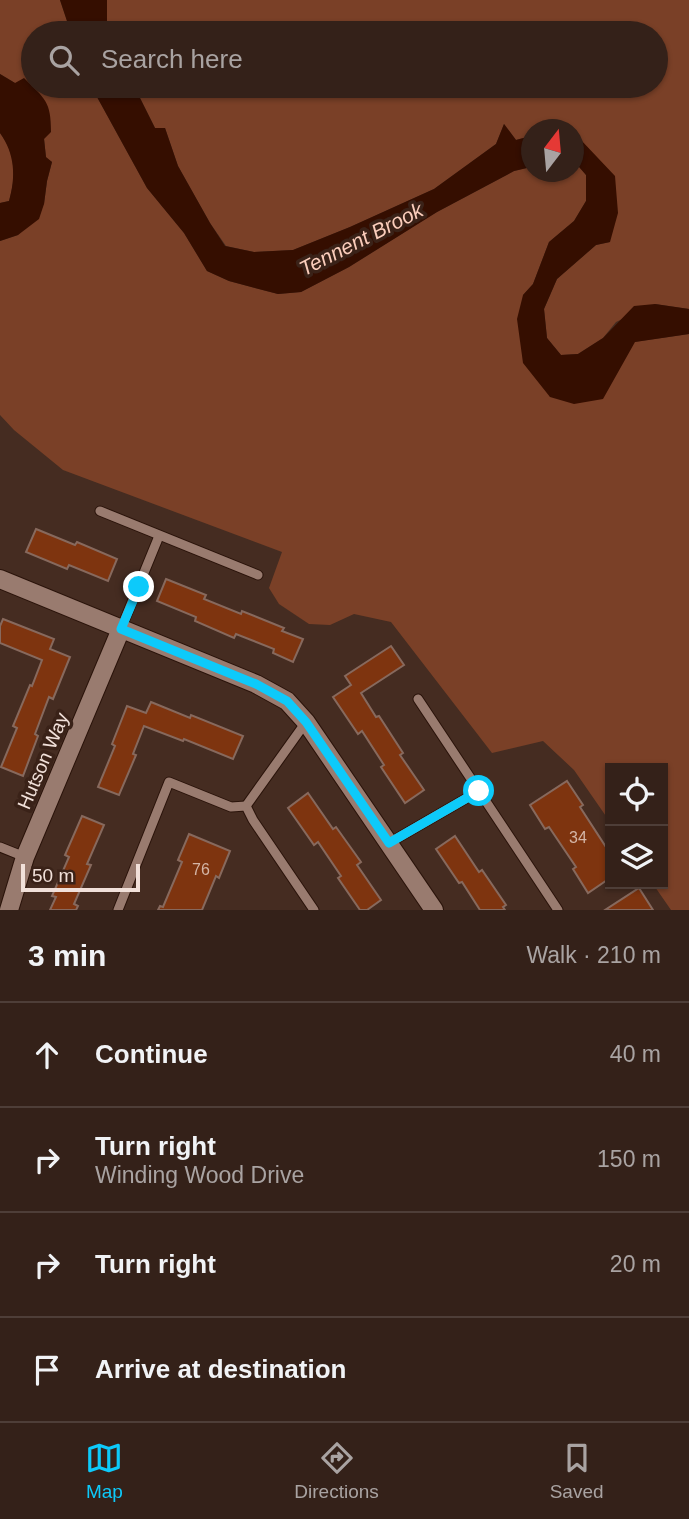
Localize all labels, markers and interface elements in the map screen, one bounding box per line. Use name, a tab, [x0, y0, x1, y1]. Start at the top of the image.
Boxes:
search box	[21, 21, 668, 98]
icon: search	[45, 41, 83, 79]
text: Search here	[101, 44, 243, 74]
north arrow	[521, 119, 584, 182]
water label: Tennent Brook	[295, 197, 428, 280]
route end	[123, 571, 154, 602]
street label: Hutson Way	[13, 709, 73, 812]
map controls	[605, 763, 668, 889]
button: locate	[605, 763, 668, 826]
route start	[463, 775, 494, 806]
button: layers	[605, 826, 668, 889]
house number: 34	[569, 829, 587, 846]
scale bar	[21, 861, 140, 893]
house number: 76	[192, 861, 210, 878]
text: 50 m	[32, 865, 74, 886]
text: 3 min	[28, 939, 106, 972]
text: Walk · 210 m	[526, 942, 661, 968]
icon: ahead	[28, 1036, 66, 1074]
text: Continue	[95, 1039, 208, 1069]
text: 40 m	[610, 1041, 661, 1067]
text: Turn right	[95, 1131, 216, 1161]
icon: right	[28, 1141, 66, 1179]
text: 150 m	[597, 1146, 661, 1172]
text: Winding Wood Drive	[95, 1162, 304, 1188]
icon: right	[28, 1246, 66, 1284]
text: Turn right	[95, 1249, 216, 1279]
text: 20 m	[610, 1251, 661, 1277]
icon: arrive	[28, 1351, 66, 1389]
text: Arrive at destination	[95, 1354, 346, 1384]
tab: Map	[85, 1439, 123, 1503]
tab: Directions	[294, 1439, 379, 1503]
tab: Saved	[550, 1439, 604, 1503]

